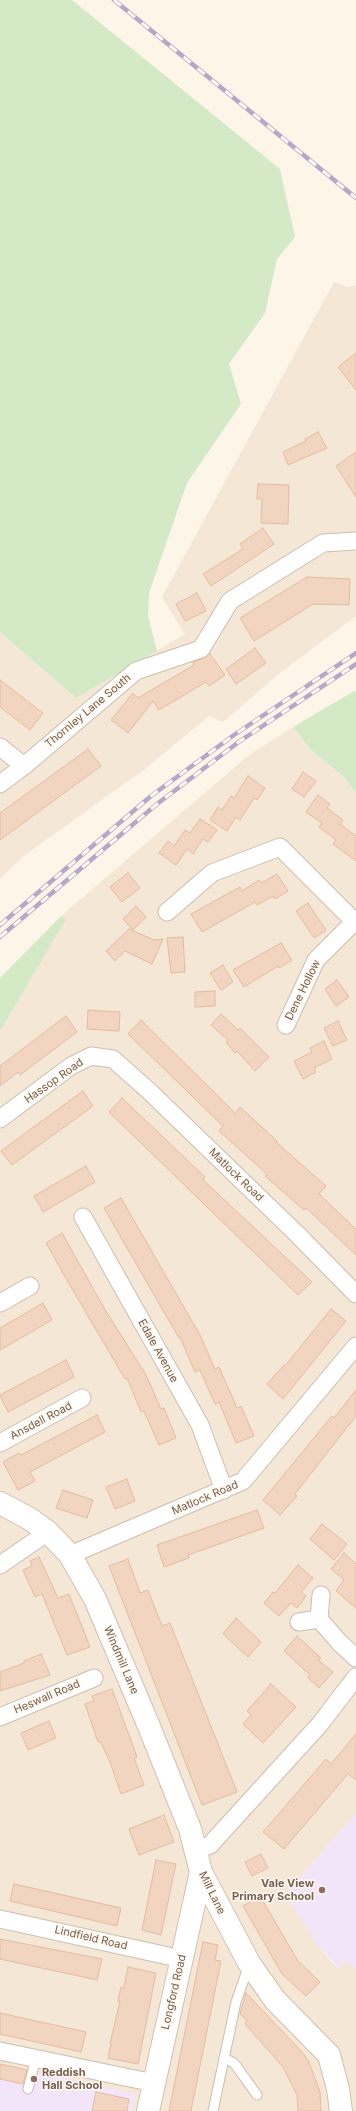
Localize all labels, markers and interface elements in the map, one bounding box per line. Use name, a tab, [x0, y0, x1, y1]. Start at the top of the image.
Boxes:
street label: Thornley Lane South	[42, 671, 134, 751]
street label: Dene Hollow	[283, 958, 323, 1022]
street label: Hassop Road	[22, 1056, 86, 1106]
street label: Matlock Road	[206, 1146, 266, 1204]
street label: Edale Avenue	[135, 1317, 181, 1385]
street label: Ansdell Road	[8, 1399, 74, 1443]
street label: Matlock Road	[170, 1478, 240, 1518]
street label: Windmill Lane	[101, 1624, 141, 1696]
street label: Heswall Road	[12, 1677, 82, 1717]
street label: Mill Lane	[196, 1869, 228, 1917]
place label: Vale View Primary School	[232, 1877, 314, 1903]
marker: Vale View Primary School	[317, 1885, 327, 1895]
street label: Lindfield Road	[53, 1923, 129, 1953]
street label: Longford Road	[159, 1953, 189, 2031]
place label: Reddish Hall School	[42, 2066, 102, 2092]
marker: Reddish Hall School	[29, 2074, 39, 2084]

